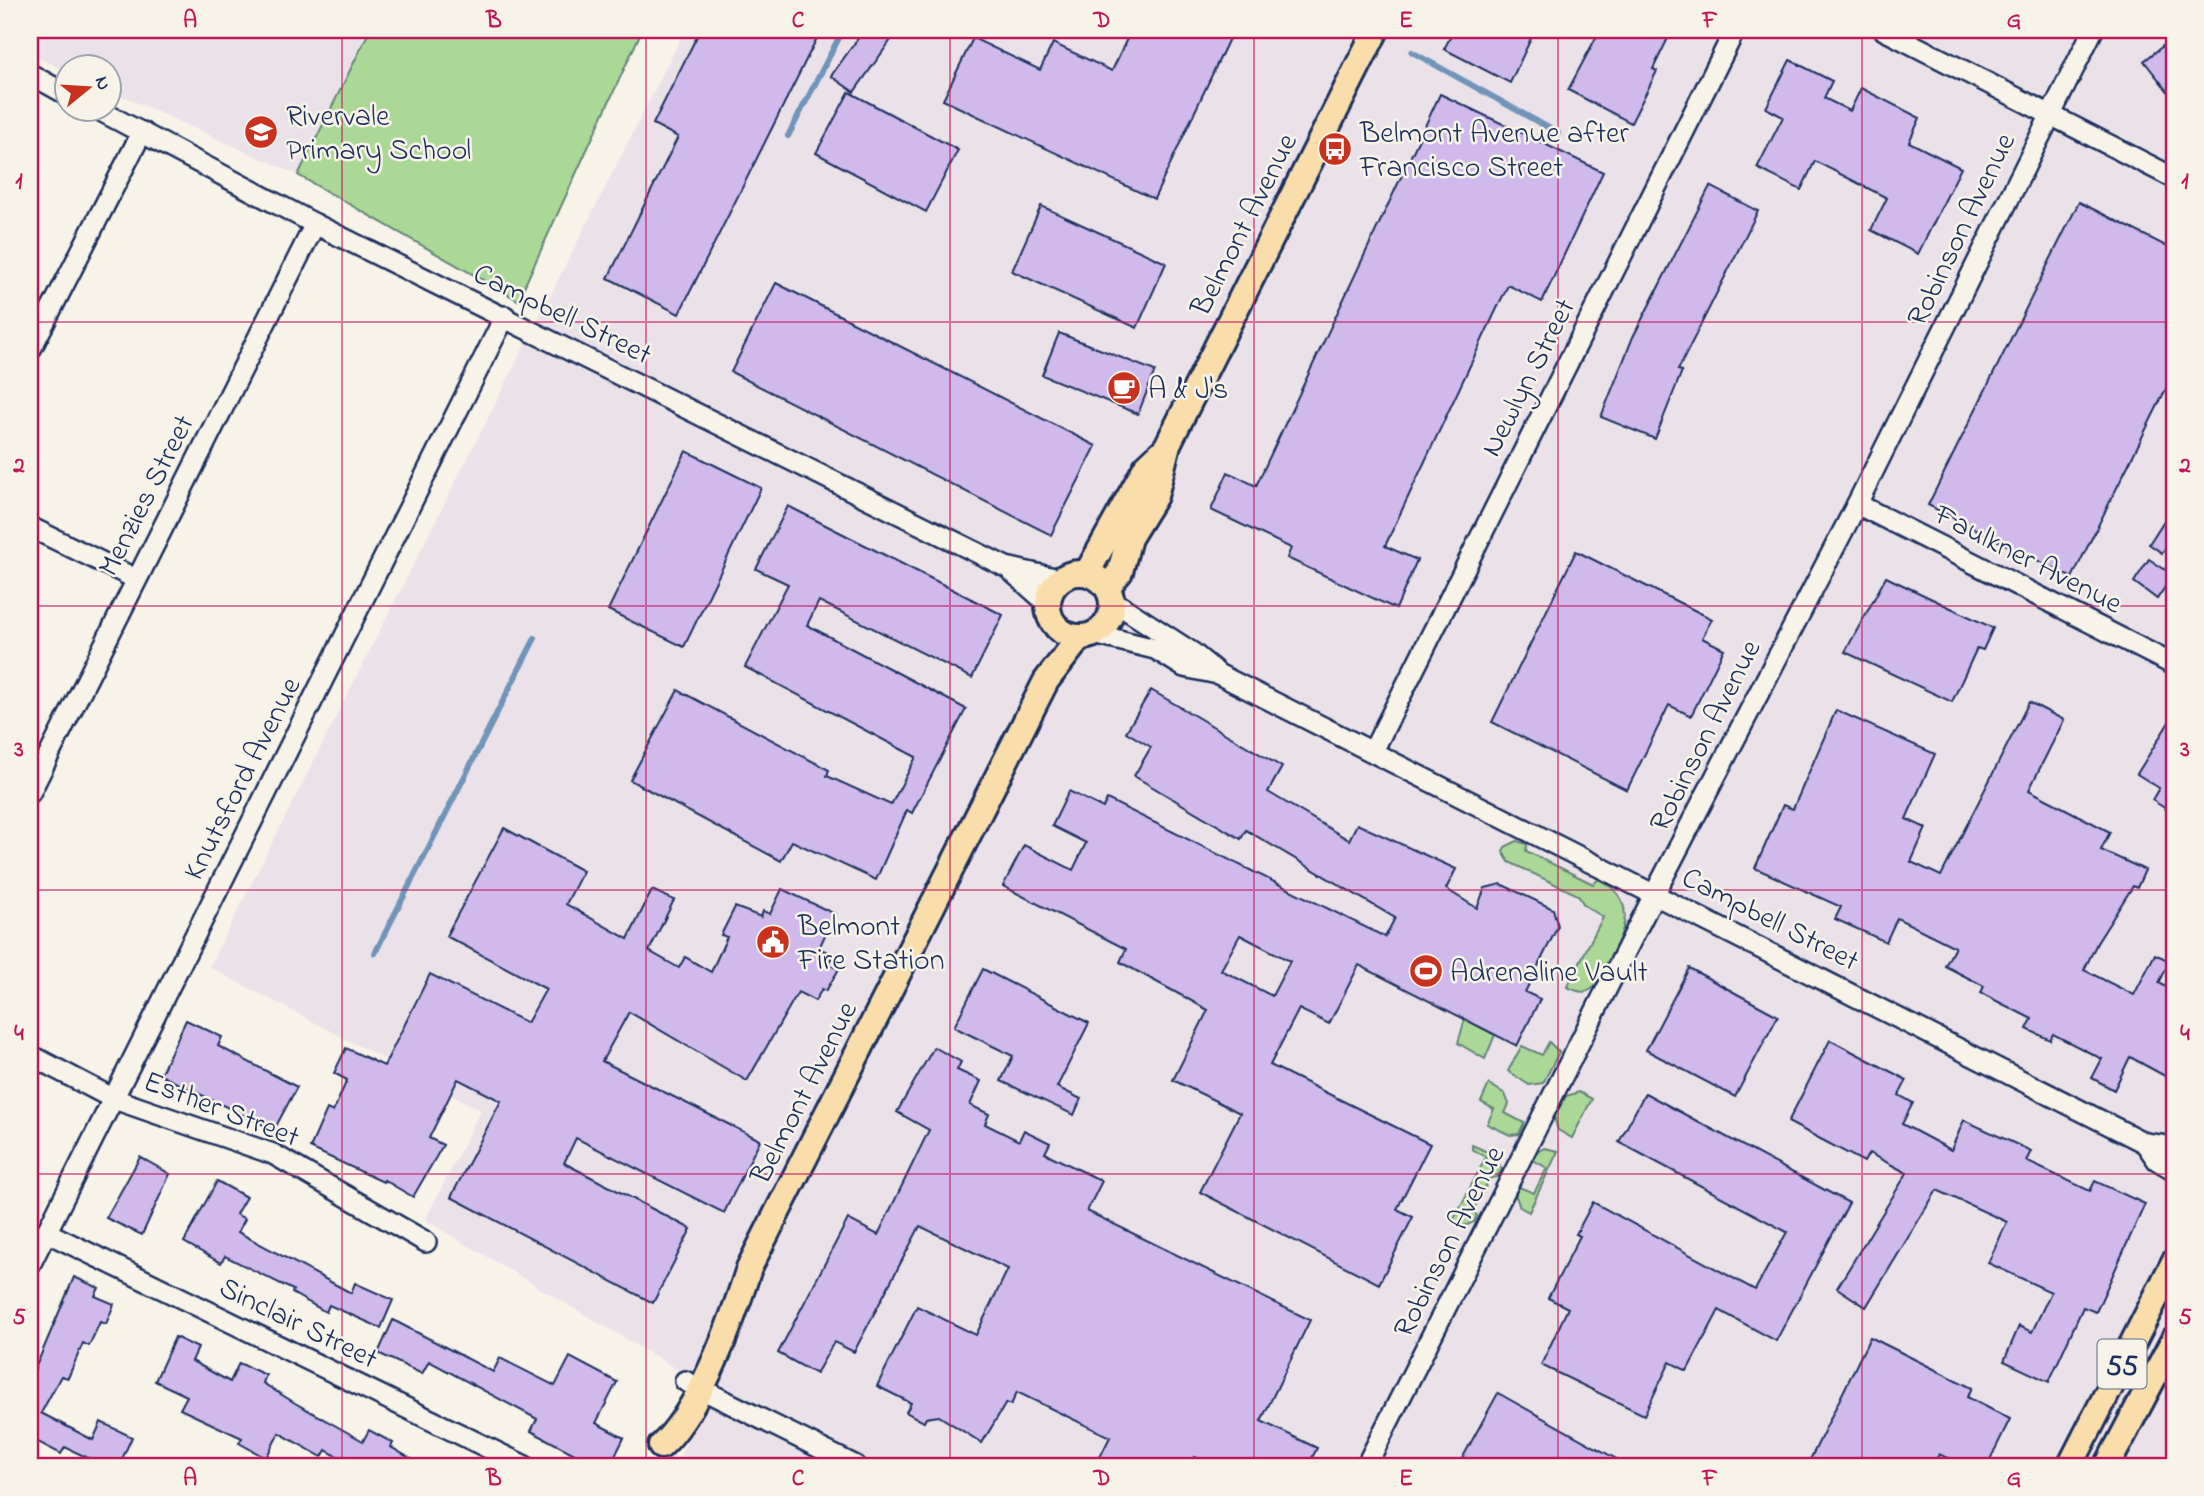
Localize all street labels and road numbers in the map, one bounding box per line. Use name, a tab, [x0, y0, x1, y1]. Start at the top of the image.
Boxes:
street label: Belmont Avenue	[1180, 126, 1311, 325]
street label: Robinson Avenue	[1897, 126, 2029, 334]
street label: Campbell Street	[465, 253, 658, 378]
street label: Newlyn Street	[1471, 292, 1588, 465]
street label: Menzies Street	[88, 408, 207, 585]
street label: Faulkner Avenue	[1925, 494, 2130, 627]
street label: Robinson Avenue	[1639, 632, 1774, 840]
street label: Knutsford Avenue	[173, 670, 314, 889]
street label: Campbell Street	[1673, 857, 1866, 984]
street label: Belmont Avenue	[740, 994, 871, 1193]
street label: Esther Street	[137, 1061, 305, 1161]
street label: Robinson Avenue	[1383, 1138, 1518, 1346]
street label: Sinclair Street	[211, 1267, 385, 1382]
road number: 55	[2098, 1340, 2146, 1388]

